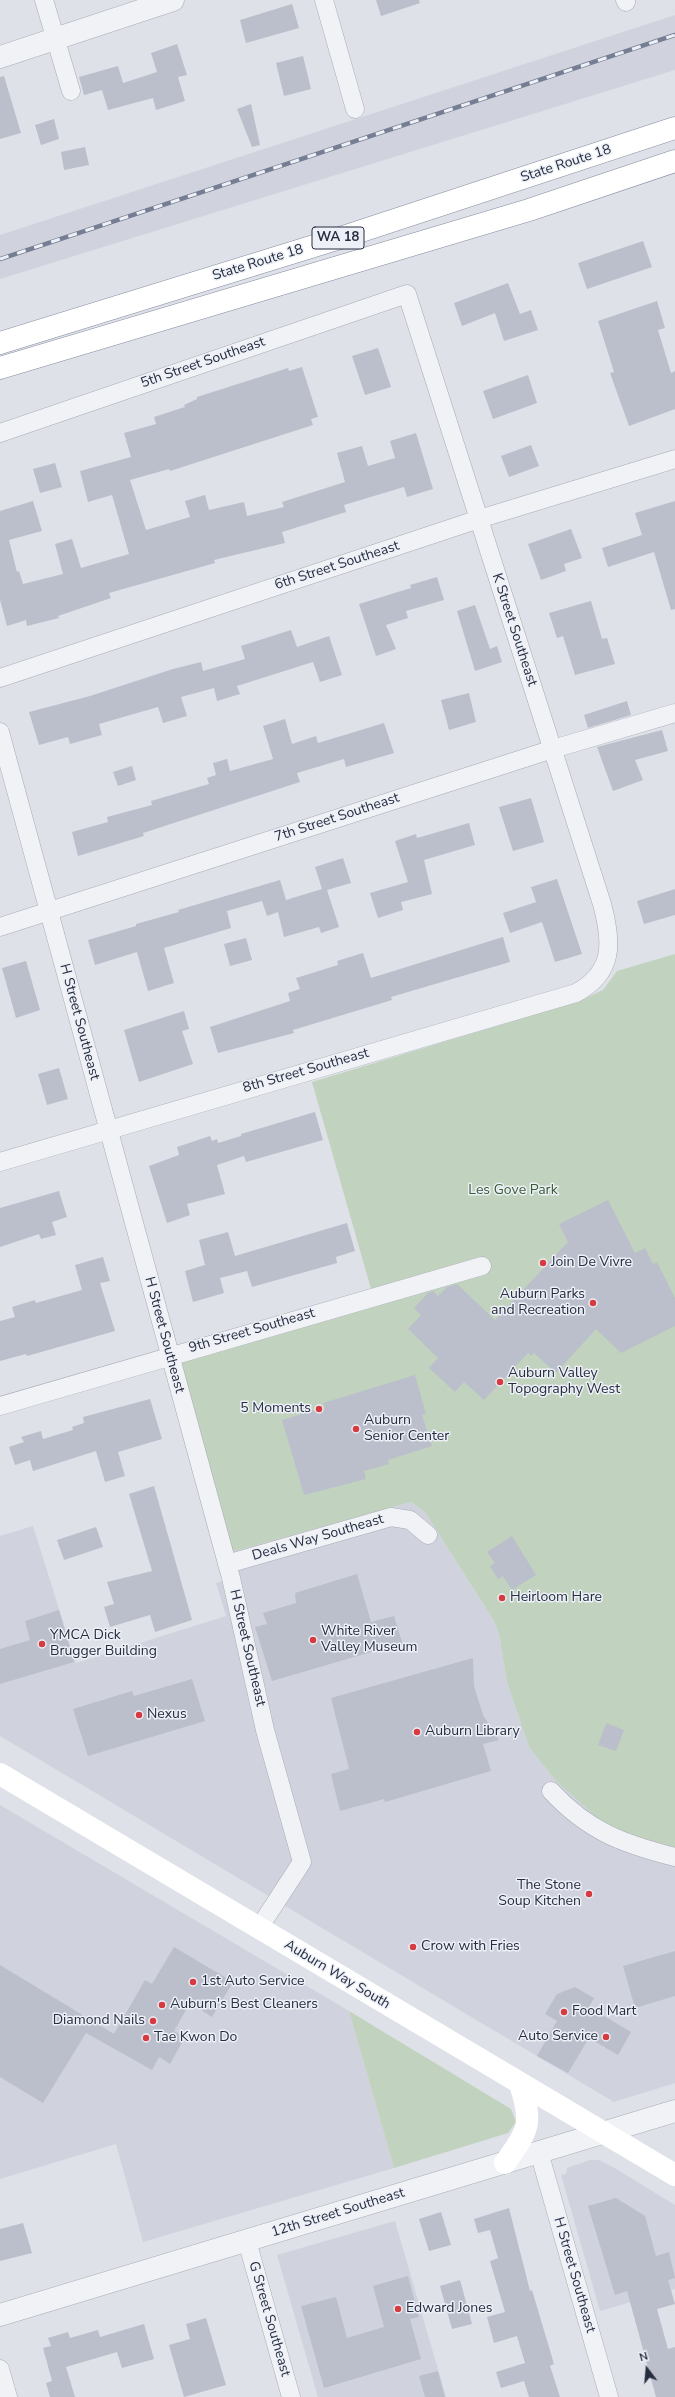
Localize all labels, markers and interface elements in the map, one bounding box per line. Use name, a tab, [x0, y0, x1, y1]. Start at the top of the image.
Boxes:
street label: State Route 18	[519, 141, 613, 187]
road number: WA 18	[312, 227, 364, 249]
street label: State Route 18	[210, 241, 306, 285]
street label: 5th Street Southeast	[139, 334, 267, 392]
street label: 6th Street Southeast	[273, 538, 401, 594]
street label: K Street Southeast	[488, 571, 540, 689]
street label: 7th Street Southeast	[273, 790, 401, 846]
street label: H Street Southeast	[55, 962, 103, 1082]
street label: 8th Street Southeast	[241, 1045, 371, 1097]
park label: Les Gove Park	[468, 1183, 558, 1199]
place label: Join De Vivre	[551, 1255, 632, 1271]
marker: Join De Vivre	[538, 1258, 548, 1268]
street label: H Street Southeast	[140, 1275, 188, 1395]
place label: Auburn Parks and Recreation	[491, 1287, 585, 1320]
marker: Auburn Parks and Recreation	[588, 1298, 598, 1308]
street label: 9th Street Southeast	[187, 1305, 317, 1357]
place label: Auburn Valley Topography West	[508, 1366, 620, 1398]
marker: Auburn Valley Topography West	[495, 1377, 505, 1387]
place label: 5 Moments	[240, 1401, 311, 1417]
marker: 5 Moments	[314, 1404, 324, 1414]
place label: Auburn Senior Center	[364, 1413, 449, 1446]
marker: Auburn Senior Center	[351, 1424, 361, 1434]
street label: Deals Way Southeast	[250, 1511, 386, 1565]
street label: H Street Southeast	[225, 1588, 269, 1708]
place label: Heirloom Hare	[510, 1590, 602, 1606]
marker: Heirloom Hare	[497, 1593, 507, 1603]
place label: White River Valley Museum	[321, 1624, 417, 1656]
place label: YMCA Dick Brugger Building	[50, 1628, 157, 1660]
marker: White River Valley Museum	[308, 1635, 318, 1645]
marker: YMCA Dick Brugger Building	[37, 1639, 47, 1649]
place label: Nexus	[147, 1707, 187, 1723]
marker: Nexus	[134, 1710, 144, 1720]
place label: Auburn Library	[425, 1724, 520, 1740]
marker: Auburn Library	[412, 1727, 422, 1737]
place label: The Stone Soup Kitchen	[498, 1878, 581, 1910]
marker: The Stone Soup Kitchen	[584, 1889, 594, 1899]
street label: Auburn Way South	[281, 1937, 393, 2013]
place label: Crow with Fries	[421, 1939, 520, 1955]
marker: Crow with Fries	[408, 1942, 418, 1952]
place label: 1st Auto Service	[201, 1974, 305, 1990]
marker: 1st Auto Service	[188, 1977, 198, 1987]
place label: Auburn's Best Cleaners	[170, 1997, 318, 2013]
marker: Auburn's Best Cleaners	[157, 2000, 167, 2010]
place label: Food Mart	[572, 2004, 636, 2020]
marker: Food Mart	[559, 2007, 569, 2017]
place label: Diamond Nails	[53, 2013, 145, 2029]
marker: Diamond Nails	[148, 2016, 158, 2026]
place label: Auto Service	[518, 2029, 598, 2045]
place label: Tae Kwon Do	[154, 2030, 237, 2046]
marker: Auto Service	[601, 2032, 611, 2042]
marker: Tae Kwon Do	[141, 2033, 151, 2043]
street label: 12th Street Southeast	[269, 2185, 407, 2241]
street label: H Street Southeast	[549, 2215, 599, 2335]
street label: G Street Southeast	[245, 2259, 293, 2379]
place label: Edward Jones	[406, 2301, 492, 2317]
marker: Edward Jones	[393, 2304, 403, 2314]
north arrow	[627, 2349, 667, 2389]
text: N	[638, 2349, 650, 2365]

